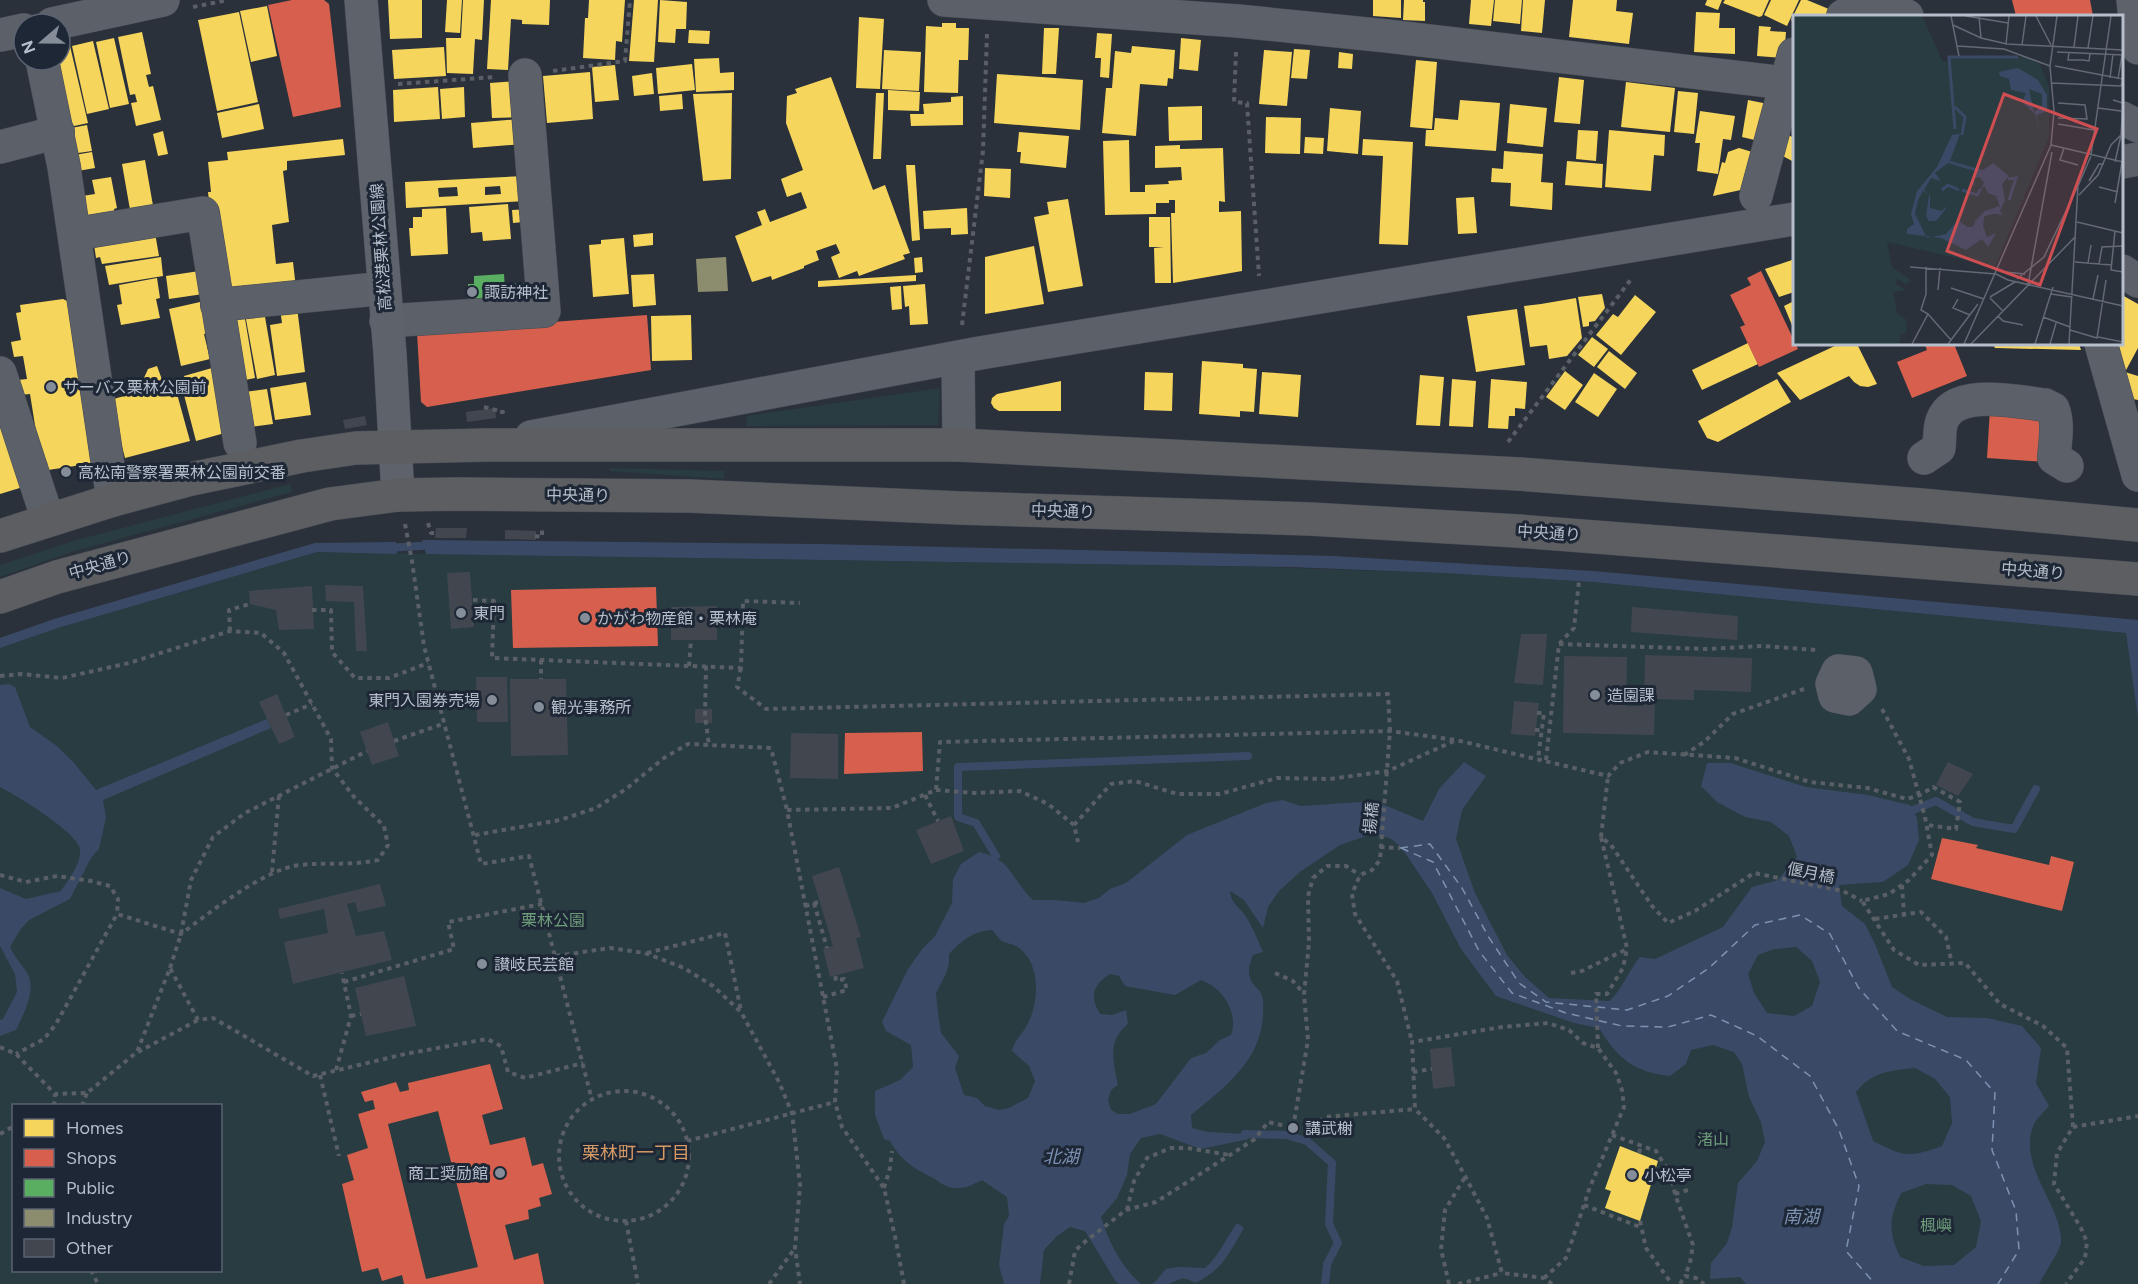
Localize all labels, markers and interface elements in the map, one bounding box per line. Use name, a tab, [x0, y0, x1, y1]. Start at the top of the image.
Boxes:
north arrow	[12, 12, 72, 72]
inset map	[1793, 15, 2123, 345]
text: N	[17, 38, 39, 56]
street label: 高松港栗林公園線	[367, 182, 395, 312]
place label: 諏訪神社	[484, 283, 548, 302]
marker: 諏訪神社	[465, 285, 479, 299]
place label: サーバス栗林公園前	[63, 378, 207, 397]
marker: サーバス栗林公園前	[44, 380, 58, 394]
place label: 高松南警察署栗林公園前交番	[78, 463, 286, 482]
marker: 高松南警察署栗林公園前交番	[59, 465, 73, 479]
street label: 中央通り	[546, 485, 610, 505]
street label: 中央通り	[1031, 500, 1095, 522]
street label: 中央通り	[1516, 521, 1582, 545]
street label: 中央通り	[67, 547, 133, 583]
street label: 中央通り	[2000, 559, 2066, 583]
place label: 東門	[473, 604, 505, 623]
marker: 東門	[454, 606, 468, 620]
place label: かがわ物産館・栗林庵	[597, 609, 757, 628]
marker: かがわ物産館・栗林庵	[578, 611, 592, 625]
place label: 造園課	[1607, 686, 1655, 705]
marker: 造園課	[1588, 688, 1602, 702]
place label: 東門入園券売場	[368, 691, 480, 710]
marker: 東門入園券売場	[485, 693, 499, 707]
place label: 観光事務所	[551, 698, 631, 717]
marker: 観光事務所	[532, 700, 546, 714]
street label: 揚橋	[1360, 801, 1382, 835]
street label: 偃月橋	[1786, 859, 1836, 887]
park label: 栗林公園	[521, 911, 585, 930]
place label: 讃岐民芸館	[494, 955, 574, 974]
marker: 讃岐民芸館	[475, 957, 489, 971]
legend	[12, 1104, 222, 1272]
text: Homes	[66, 1117, 124, 1139]
place label: 講武榭	[1305, 1119, 1353, 1138]
marker: 講武榭	[1286, 1121, 1300, 1135]
park label: 渚山	[1697, 1130, 1729, 1149]
district label: 栗林町一丁目	[582, 1142, 690, 1164]
water label: 北湖	[1043, 1146, 1082, 1168]
text: Shops	[66, 1147, 117, 1169]
place label: 商工奨励館	[408, 1164, 488, 1183]
marker: 商工奨励館	[493, 1166, 507, 1180]
place label: 小松亭	[1644, 1166, 1692, 1185]
marker: 小松亭	[1625, 1168, 1639, 1182]
text: Public	[66, 1177, 115, 1199]
water label: 南湖	[1783, 1206, 1822, 1228]
text: Industry	[66, 1207, 133, 1229]
park label: 楓嶼	[1920, 1216, 1952, 1235]
text: Other	[66, 1237, 113, 1259]

